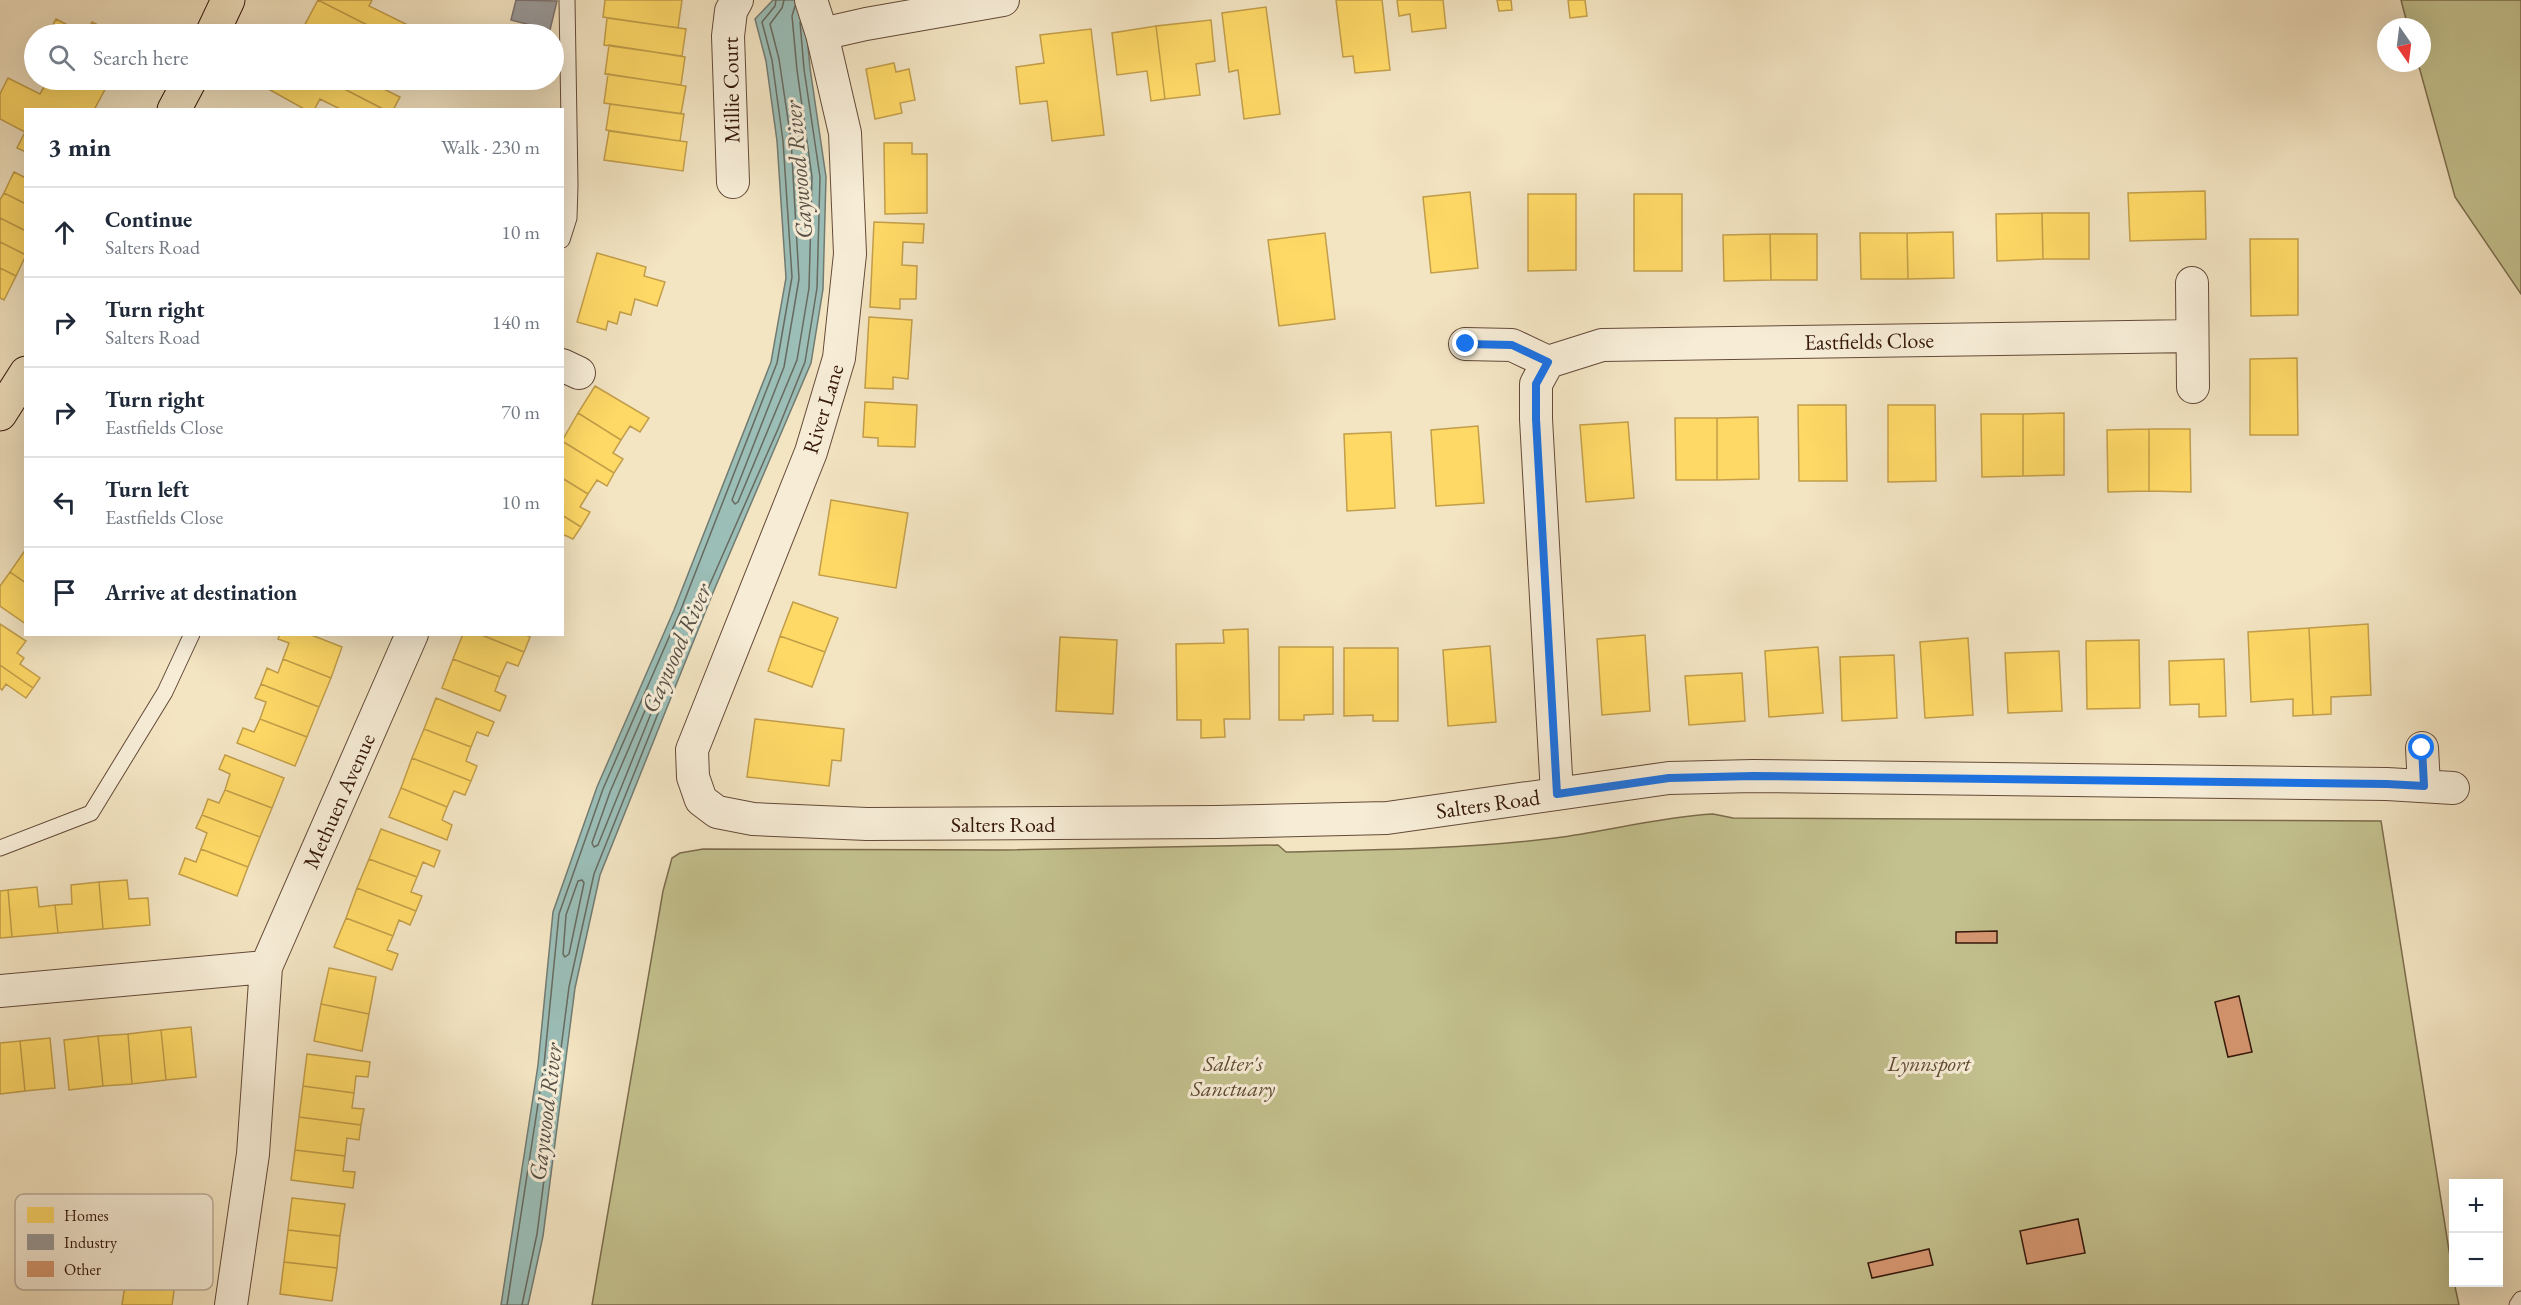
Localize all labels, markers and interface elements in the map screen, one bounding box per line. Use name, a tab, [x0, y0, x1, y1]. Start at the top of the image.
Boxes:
north arrow	[2377, 18, 2431, 72]
search box	[24, 24, 564, 90]
street label: Millie Court	[716, 36, 746, 144]
icon: search	[45, 41, 78, 74]
text: Search here	[93, 43, 188, 72]
water label: Gaywood River	[776, 98, 819, 240]
text: 3 min	[48, 130, 111, 164]
text: Walk · 230 m	[441, 134, 540, 160]
text: Continue	[105, 205, 192, 234]
icon: ahead	[48, 216, 81, 249]
text: 10 m	[501, 219, 540, 245]
text: Salters Road	[105, 234, 200, 260]
text: Turn right	[105, 295, 204, 324]
icon: right	[48, 306, 81, 339]
text: 140 m	[492, 309, 540, 335]
text: Salters Road	[105, 324, 200, 350]
street label: Eastfields Close	[1804, 325, 1935, 357]
route end	[1452, 330, 1478, 356]
street label: River Lane	[796, 360, 850, 457]
text: Turn right	[105, 385, 204, 414]
icon: right	[48, 396, 81, 429]
text: 70 m	[501, 399, 540, 425]
text: Eastfields Close	[105, 414, 223, 440]
text: Turn left	[105, 475, 189, 504]
icon: left	[48, 486, 81, 519]
text: 10 m	[501, 489, 540, 515]
text: Eastfields Close	[105, 504, 223, 530]
icon: arrive	[48, 576, 81, 609]
water label: Gaywood River	[634, 577, 719, 718]
text: Arrive at destination	[105, 578, 297, 607]
street label: Methuen Avenue	[296, 728, 382, 873]
route start	[2408, 734, 2434, 760]
street label: Salters Road	[1434, 782, 1543, 826]
street label: Salters Road	[951, 810, 1056, 839]
water label: Gaywood River	[521, 1039, 569, 1183]
park label: Salter's Sanctuary	[1190, 1049, 1275, 1103]
park label: Lynnsport	[1886, 1049, 1972, 1078]
map controls	[2449, 1179, 2503, 1287]
button: +	[2449, 1179, 2503, 1233]
legend	[15, 1194, 213, 1290]
text: Homes	[64, 1205, 109, 1226]
text: Industry	[64, 1232, 118, 1253]
button: −	[2449, 1233, 2503, 1287]
text: Other	[64, 1259, 102, 1280]

